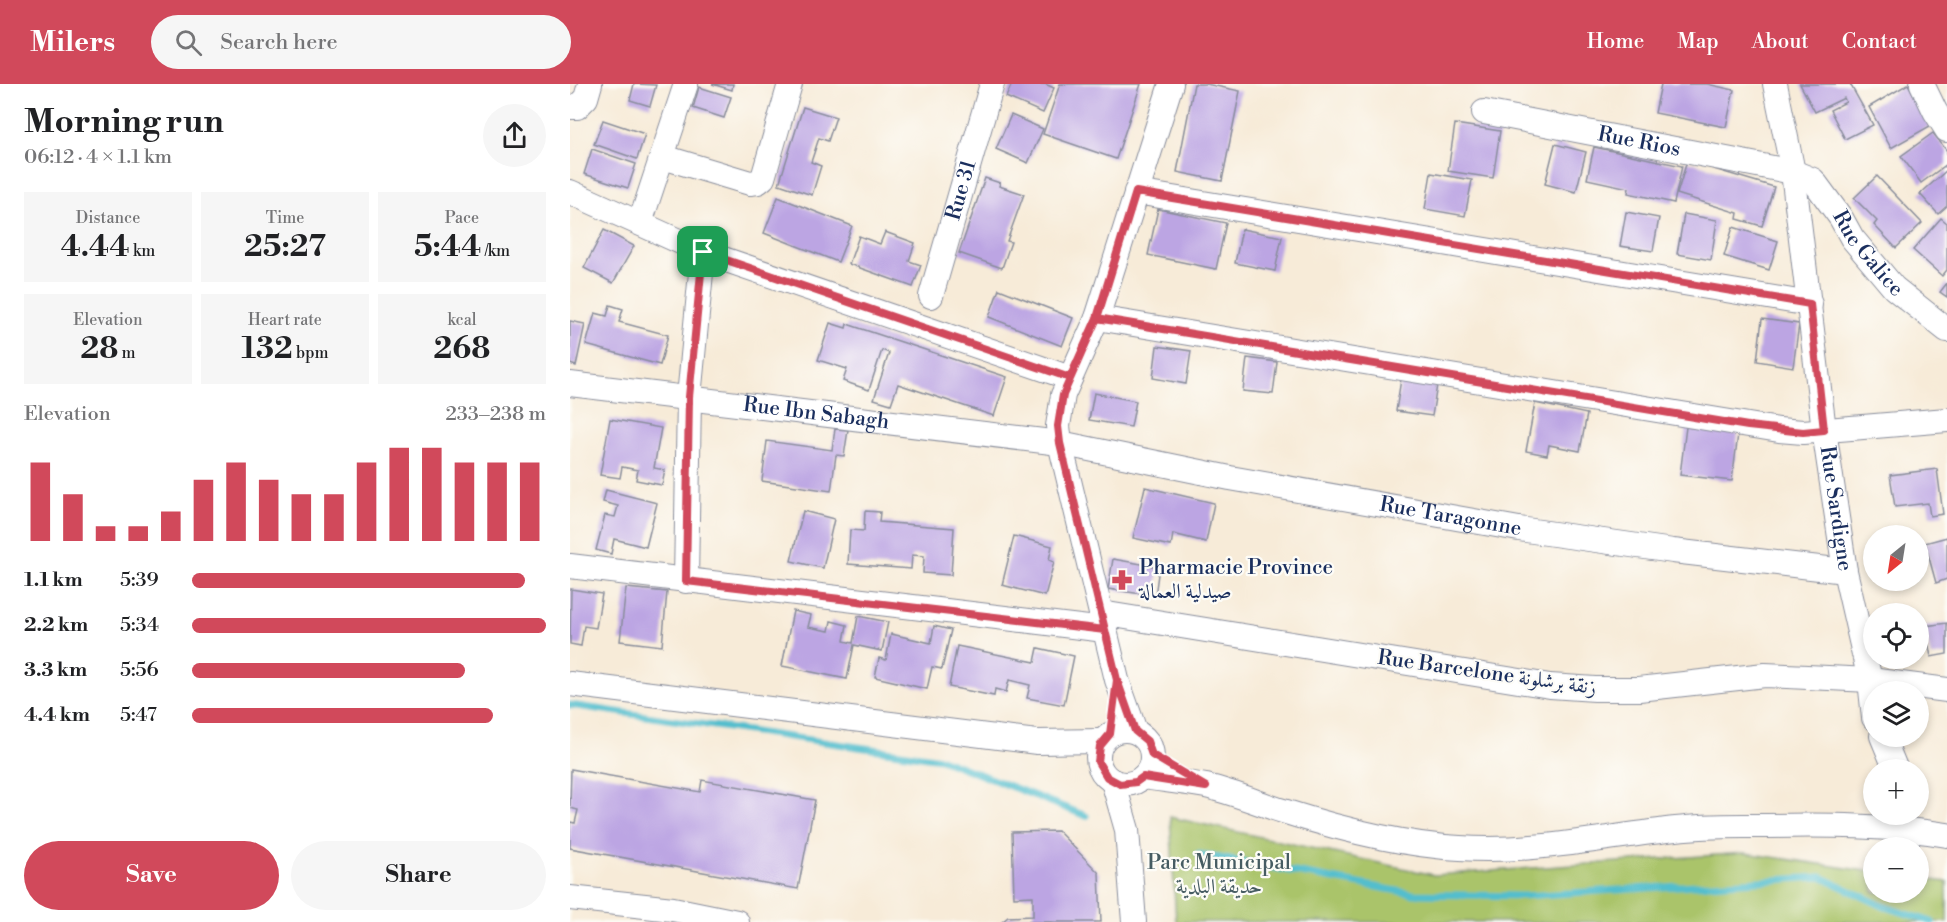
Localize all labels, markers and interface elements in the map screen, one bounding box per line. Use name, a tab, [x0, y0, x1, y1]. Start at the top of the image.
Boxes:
search box	[151, 15, 571, 69]
text: Milers	[30, 25, 115, 60]
icon: search	[172, 26, 205, 59]
text: Search here	[220, 29, 338, 56]
text: Home	[1587, 29, 1644, 55]
text: Map	[1677, 29, 1719, 55]
text: About	[1752, 29, 1809, 55]
text: Contact	[1842, 29, 1917, 55]
text: Morning run	[24, 102, 224, 143]
button: share	[483, 104, 546, 167]
street label: Rue Rios	[1595, 121, 1683, 163]
text: 06:12 · 4 × 1.1 km	[24, 145, 172, 170]
street label: Rue 31	[940, 157, 982, 223]
street label: Rue Galice	[1826, 206, 1908, 303]
text: Distance	[76, 208, 140, 228]
text: Time	[266, 208, 304, 228]
text: Pace	[445, 208, 479, 228]
pin	[677, 226, 728, 277]
text: 4.44	[61, 228, 130, 266]
text: 25:27	[244, 228, 326, 266]
text: 5:44	[414, 228, 481, 266]
icon: arrive	[686, 235, 719, 268]
text: km	[130, 241, 155, 261]
text: /km	[481, 241, 510, 261]
text: Elevation	[73, 310, 143, 330]
text: Heart rate	[248, 310, 322, 330]
text: kcal	[447, 310, 477, 330]
text: 28	[80, 330, 118, 368]
text: 132	[242, 330, 293, 368]
text: 268	[434, 330, 490, 368]
text: m	[118, 343, 136, 363]
text: bpm	[293, 343, 328, 363]
street label: Rue Ibn Sabagh	[742, 392, 891, 435]
text: Elevation	[24, 402, 111, 427]
text: 233–238 m	[445, 402, 546, 427]
street label: Rue Sardigne	[1814, 444, 1858, 573]
street label: Rue Taragonne	[1378, 492, 1523, 542]
north arrow	[1863, 525, 1929, 591]
map controls	[1863, 525, 1929, 903]
place label: Pharmacie Province صيدلية العمالة	[1138, 555, 1333, 605]
text: 1.1 km	[24, 568, 83, 593]
text: 5:39	[120, 568, 159, 593]
pharmacy icon: Pharmacie Province صيدلية العمالة	[1110, 568, 1134, 592]
button: locate	[1863, 603, 1929, 669]
text: 2.2 km	[24, 613, 88, 638]
text: 5:34	[120, 613, 159, 638]
street label: Rue Barcelone زنقة برشلونة	[1376, 645, 1598, 701]
text: 3.3 km	[24, 658, 87, 683]
text: 5:56	[120, 658, 159, 683]
button: layers	[1863, 681, 1929, 747]
text: 4.4 km	[24, 703, 90, 728]
text: 5:47	[120, 703, 157, 728]
button: +	[1863, 759, 1929, 825]
button: −	[1863, 837, 1929, 903]
button: Save	[24, 841, 279, 910]
button: Share	[291, 841, 546, 910]
park label: Parc Municipal حديقة البلدية	[1147, 850, 1291, 900]

